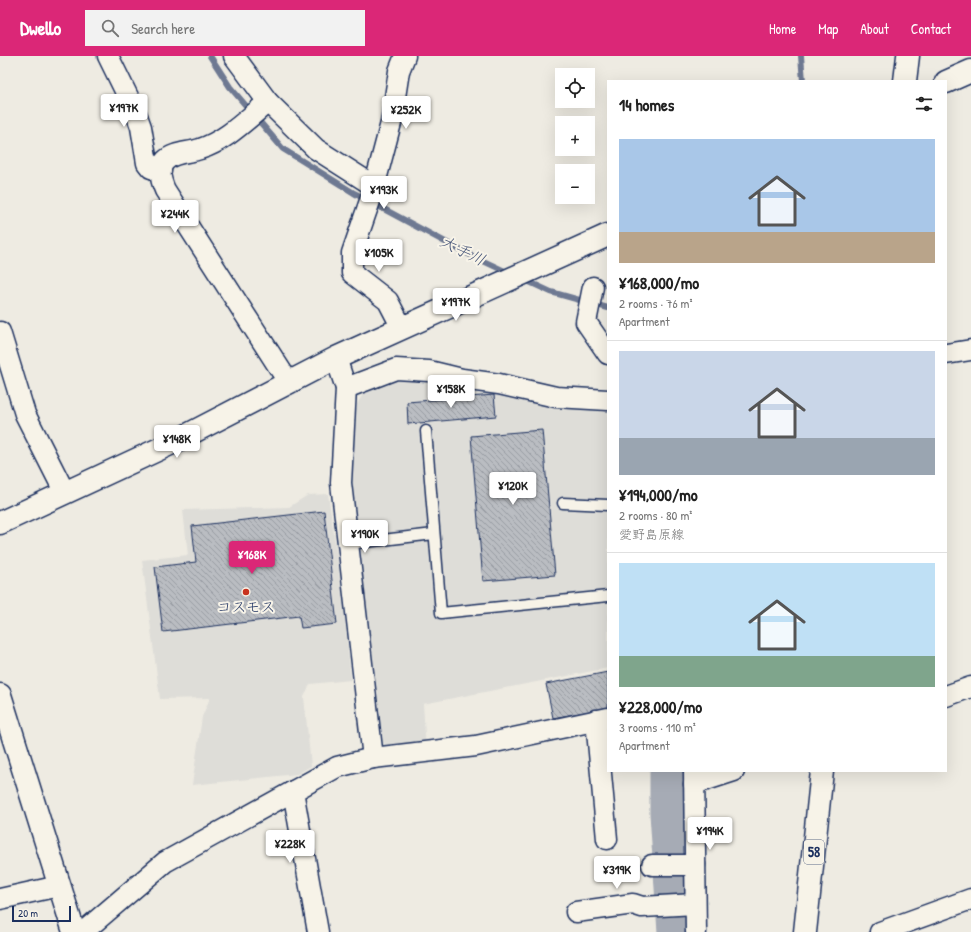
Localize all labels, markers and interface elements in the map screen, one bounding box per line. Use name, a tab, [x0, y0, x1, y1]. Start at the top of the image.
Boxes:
search box	[85, 10, 365, 46]
text: Dwello	[20, 15, 61, 41]
icon: search	[99, 17, 121, 39]
text: Search here	[131, 18, 195, 39]
text: Home	[769, 19, 796, 38]
text: Map	[818, 19, 838, 38]
text: About	[860, 19, 889, 38]
text: Contact	[911, 19, 951, 38]
map controls	[555, 68, 595, 204]
button: locate	[555, 68, 595, 108]
text: 14 homes	[619, 93, 674, 116]
icon: filters	[913, 93, 935, 115]
pin: ¥197K	[96, 94, 152, 128]
pin: ¥252K	[378, 96, 434, 130]
text: ¥197K	[110, 98, 138, 116]
text: ¥252K	[391, 100, 421, 118]
button: +	[555, 116, 595, 156]
button: −	[555, 164, 595, 204]
icon: home	[741, 165, 813, 237]
pin: ¥193K	[356, 176, 412, 210]
text: ¥193K	[370, 180, 398, 198]
pin: ¥244K	[147, 200, 203, 234]
text: ¥244K	[161, 204, 189, 222]
water label: 大手川	[437, 230, 489, 270]
pin: ¥105K	[351, 239, 407, 273]
text: ¥105K	[365, 243, 393, 261]
text: ¥168,000/mo	[619, 271, 699, 294]
pin: ¥197K	[428, 288, 484, 322]
text: ¥197K	[442, 292, 470, 310]
text: 2 rooms · 76 m²	[619, 294, 692, 312]
text: Apartment	[619, 312, 670, 330]
pin: ¥158K	[423, 375, 479, 409]
icon: home	[741, 377, 813, 449]
text: ¥158K	[437, 379, 465, 397]
pin: ¥148K	[149, 425, 205, 459]
text: ¥148K	[163, 429, 191, 447]
pin: ¥120K	[485, 472, 541, 506]
text: ¥120K	[498, 476, 528, 494]
text: ¥194,000/mo	[619, 483, 698, 506]
text: 2 rooms · 80 m²	[619, 506, 692, 524]
pin: ¥190K	[337, 520, 393, 554]
text: ¥190K	[351, 524, 379, 542]
text: 愛野島原線	[619, 525, 684, 543]
pin: ¥168K	[224, 541, 280, 575]
text: ¥168K	[238, 545, 266, 563]
marker: コスモス	[241, 587, 251, 597]
icon: home	[741, 589, 813, 661]
place label: コスモス	[216, 596, 276, 617]
text: ¥228,000/mo	[619, 695, 702, 718]
text: 3 rooms · 110 m²	[619, 718, 696, 736]
text: Apartment	[619, 736, 670, 754]
pin: ¥194K	[682, 817, 738, 851]
text: ¥194K	[696, 821, 724, 839]
pin: ¥228K	[262, 830, 318, 864]
text: ¥228K	[275, 834, 305, 852]
road number: 58	[804, 840, 824, 864]
pin: ¥319K	[589, 856, 645, 890]
text: ¥319K	[603, 860, 631, 878]
scale bar	[12, 904, 71, 923]
text: 20 m	[18, 906, 38, 920]

